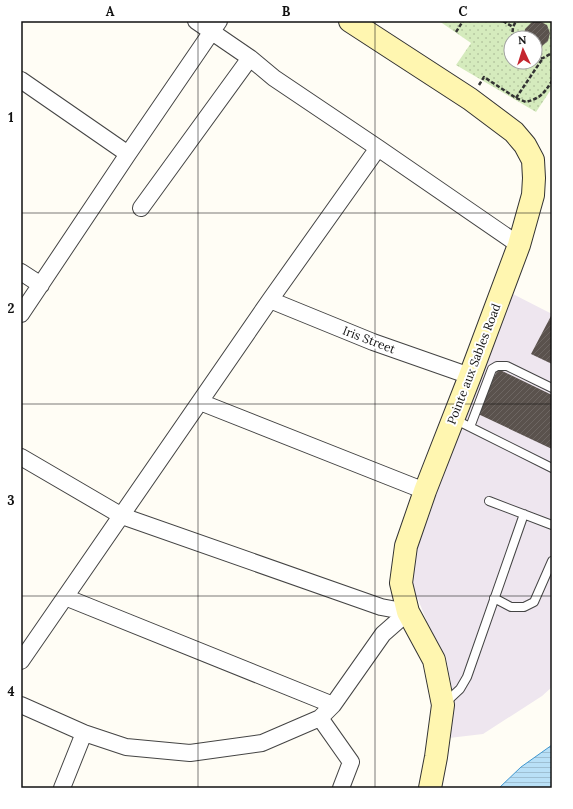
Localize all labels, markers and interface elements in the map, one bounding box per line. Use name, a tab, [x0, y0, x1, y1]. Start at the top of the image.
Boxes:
text: A	[106, 3, 115, 20]
text: B	[282, 3, 291, 20]
text: C	[459, 3, 468, 20]
north arrow	[503, 30, 543, 70]
text: N	[518, 33, 528, 47]
text: 1	[8, 109, 14, 126]
text: 2	[8, 300, 15, 317]
street label: Pointe aux Sables Road	[444, 301, 503, 426]
street label: Iris Street	[341, 323, 398, 357]
text: 3	[7, 492, 15, 509]
text: 4	[7, 683, 15, 700]

